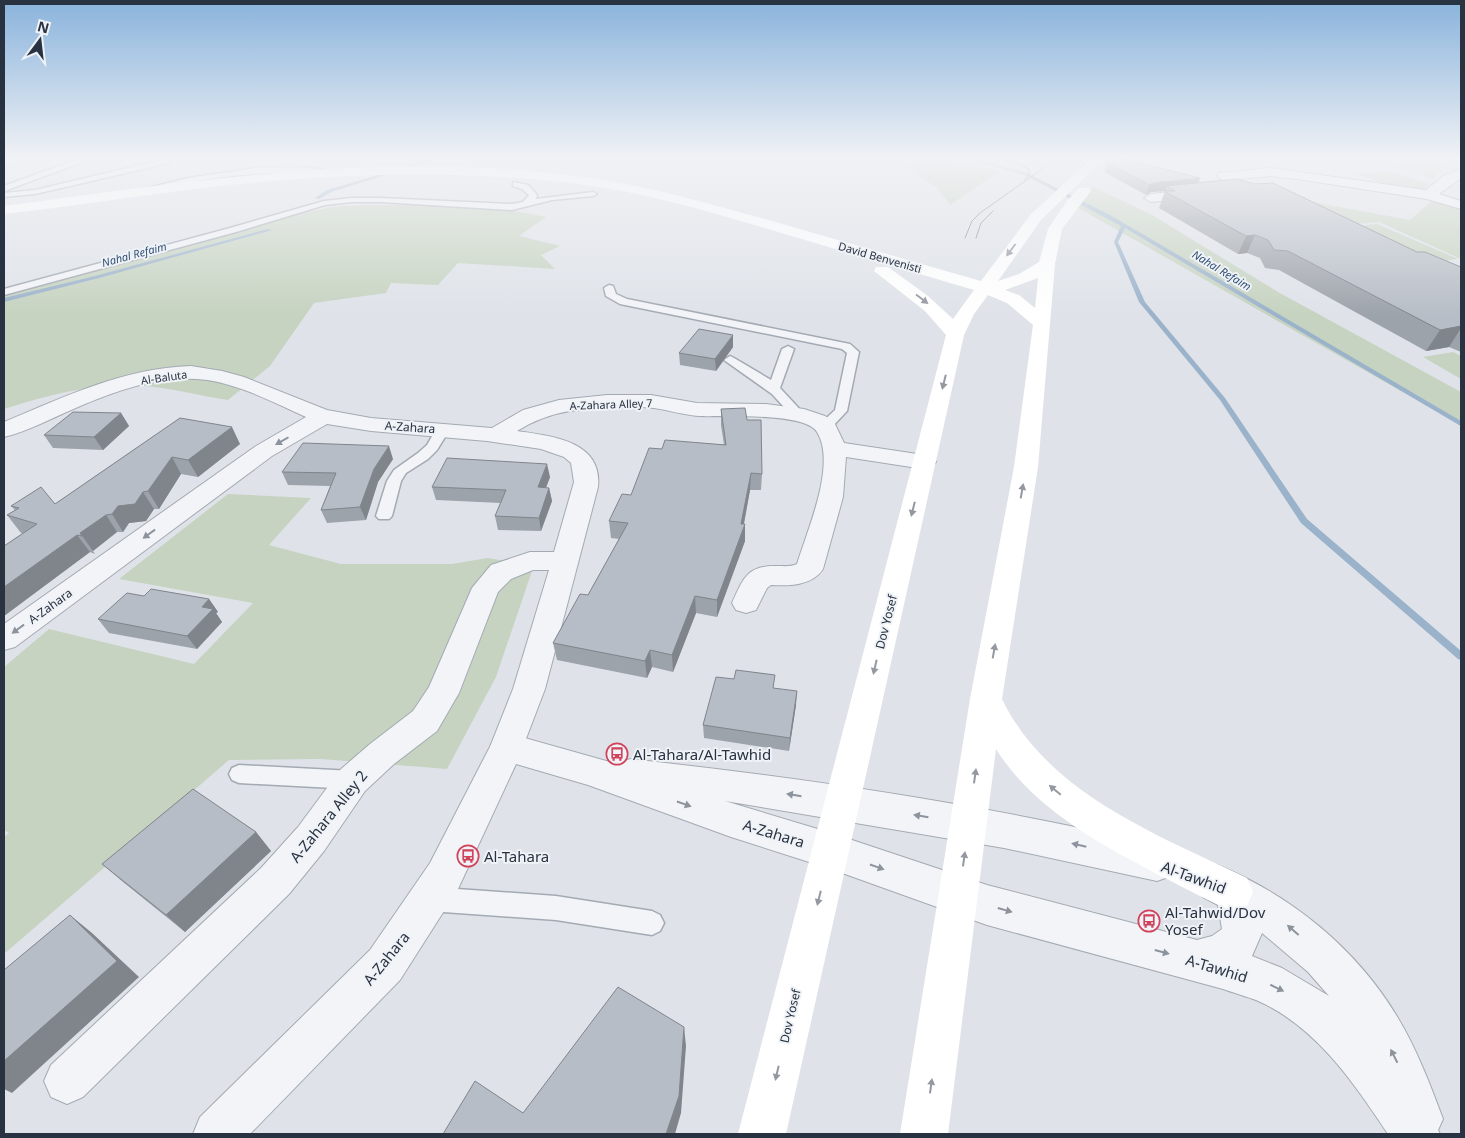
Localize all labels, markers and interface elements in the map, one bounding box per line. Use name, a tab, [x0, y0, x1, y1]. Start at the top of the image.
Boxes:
north arrow	[15, 15, 65, 65]
text: N	[36, 16, 51, 38]
water label: Nahal Refaim	[100, 238, 168, 270]
street label: David Benvenisti	[837, 238, 923, 276]
one-way arrow	[1005, 243, 1016, 256]
water label: Nahal Refaim	[1190, 246, 1255, 294]
one-way arrow	[915, 294, 928, 305]
street label: Al-Baluta	[140, 366, 188, 388]
one-way arrow	[940, 375, 948, 390]
street label: A-Zahara Alley 7	[569, 395, 653, 413]
street label: A-Zahara	[384, 417, 436, 437]
one-way arrow	[275, 436, 289, 445]
one-way arrow	[1018, 483, 1026, 499]
one-way arrow	[909, 501, 917, 516]
one-way arrow	[142, 529, 156, 539]
street label: A-Zahara	[24, 584, 76, 628]
street label: Dov Yosef	[871, 592, 901, 651]
one-way arrow	[11, 624, 24, 634]
one-way arrow	[991, 643, 999, 659]
one-way arrow	[871, 659, 879, 674]
bus stop icon: Al-Tahara/Al-Tawhid	[605, 742, 629, 766]
place label: Al-Tahara/Al-Tawhid	[633, 744, 771, 764]
street label: A-Zahara Alley 2	[285, 766, 371, 866]
one-way arrow	[972, 767, 980, 783]
one-way arrow	[1048, 784, 1061, 795]
one-way arrow	[786, 791, 802, 799]
one-way arrow	[677, 801, 692, 808]
one-way arrow	[912, 812, 928, 820]
street label: A-Zahara	[741, 814, 807, 852]
one-way arrow	[1072, 841, 1087, 849]
bus stop icon: Al-Tahara	[456, 844, 480, 868]
place label: Al-Tahara	[484, 846, 549, 866]
one-way arrow	[960, 851, 968, 867]
street label: Al-Tawhid	[1159, 856, 1229, 898]
one-way arrow	[869, 863, 884, 871]
one-way arrow	[814, 890, 822, 905]
place label: Al-Tahwid/Dov Yosef	[1165, 902, 1266, 939]
one-way arrow	[998, 906, 1013, 914]
bus stop icon: Al-Tahwid/Dov Yosef	[1137, 909, 1161, 933]
one-way arrow	[1286, 925, 1299, 936]
street label: A-Zahara	[358, 927, 414, 989]
one-way arrow	[1155, 948, 1170, 956]
street label: A-Tawhid	[1184, 949, 1250, 987]
one-way arrow	[1270, 984, 1284, 992]
street label: Dov Yosef	[776, 986, 805, 1045]
one-way arrow	[1390, 1049, 1398, 1063]
one-way arrow	[772, 1065, 780, 1080]
one-way arrow	[927, 1078, 935, 1094]

